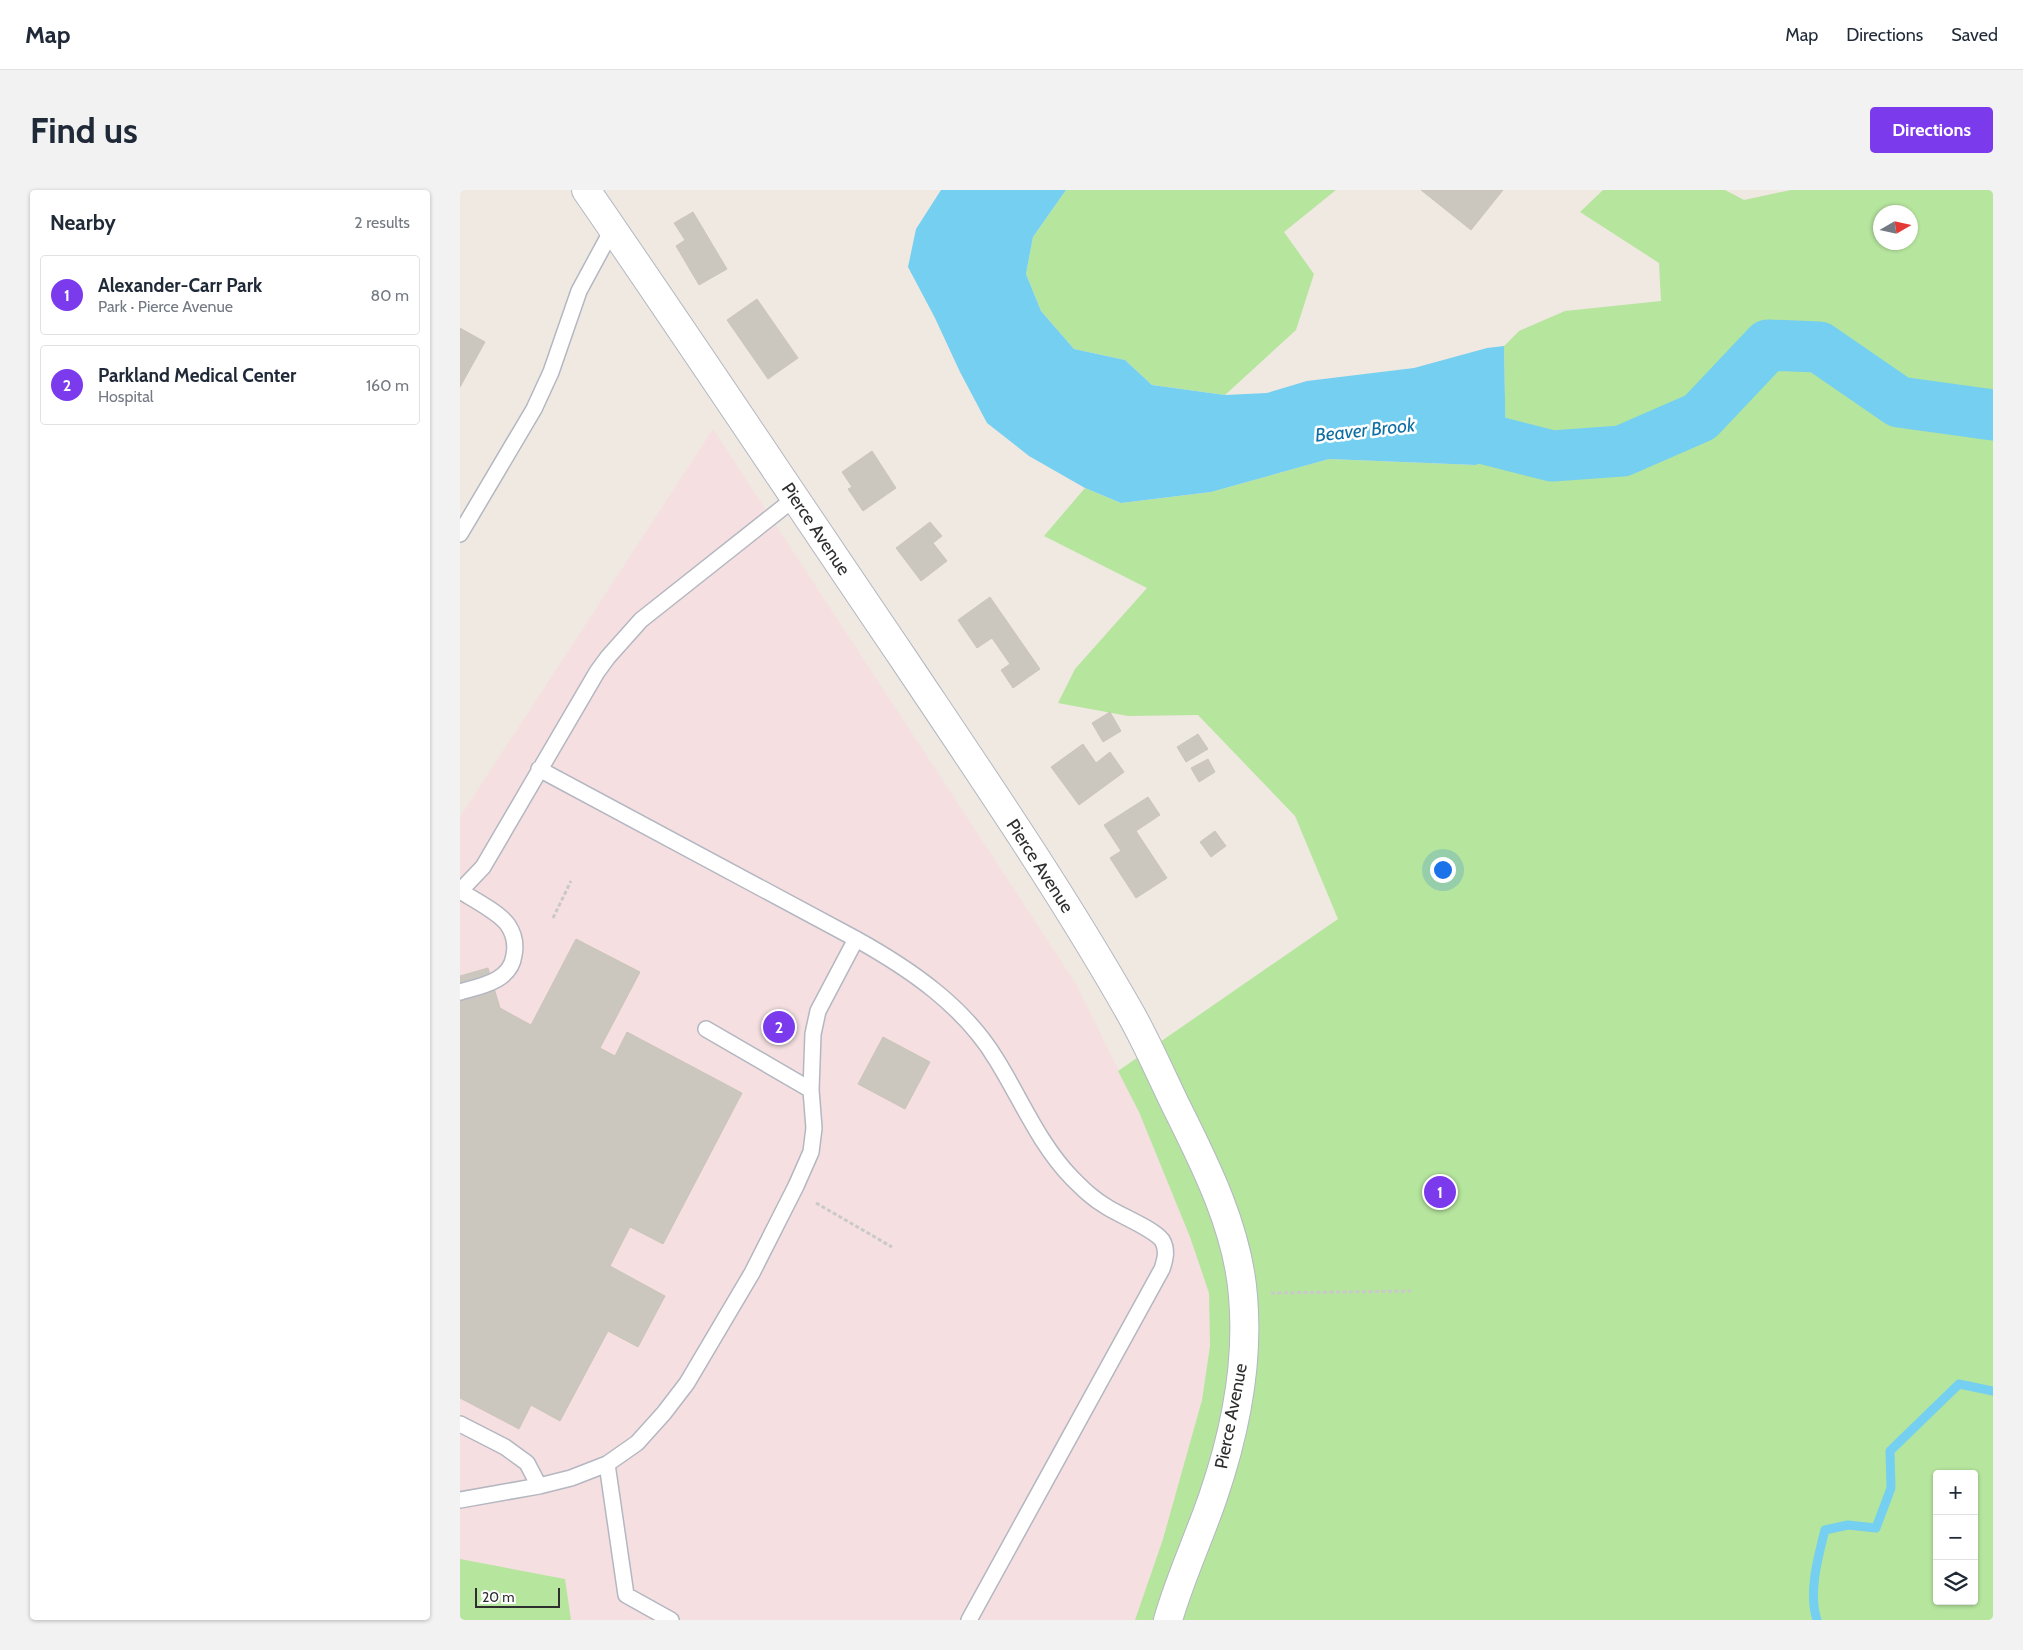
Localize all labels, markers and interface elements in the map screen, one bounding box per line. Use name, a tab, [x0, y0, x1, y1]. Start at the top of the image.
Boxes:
text: Map	[25, 20, 71, 49]
text: Map	[1785, 24, 1818, 46]
text: Directions	[1846, 24, 1923, 46]
text: Saved	[1951, 24, 1998, 46]
button: Directions	[1870, 107, 1993, 153]
text: Find us	[30, 109, 138, 152]
north arrow	[1873, 205, 1918, 250]
text: Nearby	[50, 210, 116, 235]
text: 2 results	[354, 213, 410, 232]
text: Alexander-Carr Park	[98, 274, 262, 297]
text: 1	[64, 286, 70, 305]
text: 80 m	[371, 286, 409, 305]
text: Park · Pierce Avenue	[98, 297, 233, 316]
text: Parkland Medical Center	[98, 364, 296, 387]
text: 2	[63, 376, 71, 395]
text: 160 m	[366, 376, 409, 395]
text: Hospital	[98, 387, 154, 406]
water label: Beaver Brook	[1314, 413, 1417, 447]
street label: Pierce Avenue	[777, 478, 855, 580]
street label: Pierce Avenue	[1002, 815, 1078, 917]
your location	[1430, 857, 1456, 883]
pin: 2	[763, 1008, 795, 1046]
pin: 1	[1424, 1173, 1456, 1211]
street label: Pierce Avenue	[1210, 1361, 1252, 1471]
map controls	[1933, 1470, 1978, 1605]
button: +	[1933, 1470, 1978, 1515]
button: −	[1933, 1515, 1978, 1560]
button: layers	[1933, 1560, 1978, 1605]
scale bar	[475, 1585, 560, 1608]
text: 20 m	[482, 1588, 515, 1606]

